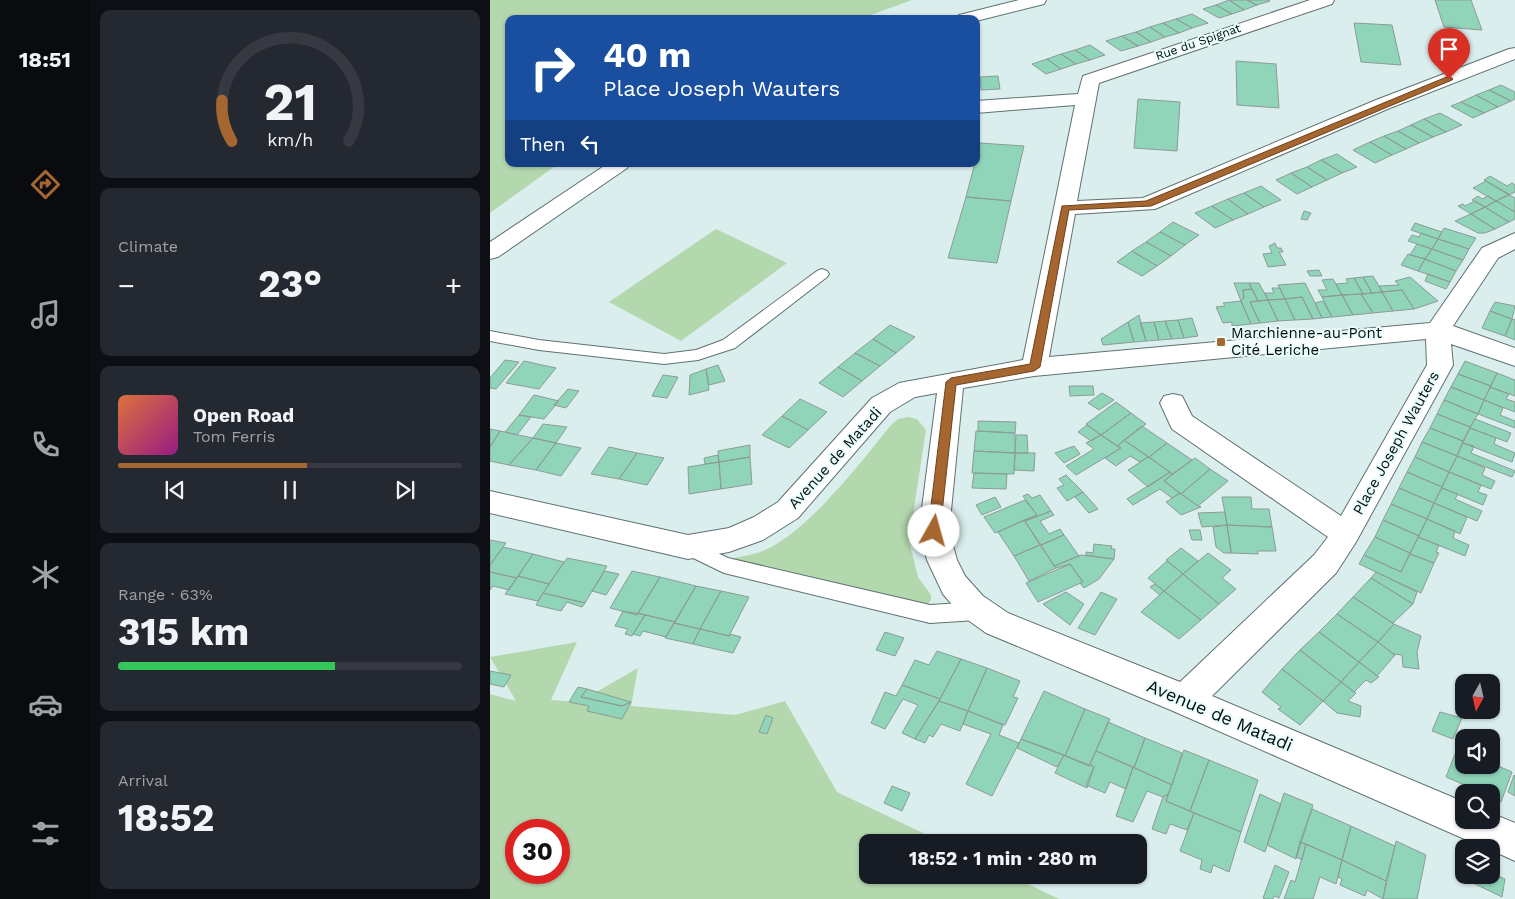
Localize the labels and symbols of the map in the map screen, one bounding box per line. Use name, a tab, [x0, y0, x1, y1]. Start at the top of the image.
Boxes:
street label: Rue du Spignat	[1154, 21, 1242, 63]
pin	[1428, 28, 1470, 79]
place label: Marchienne-au-Pont Cité Leriche	[1231, 324, 1383, 359]
marker: Marchienne-au-Pont Cité Leriche	[1215, 336, 1227, 348]
street label: Place Joseph Wauters	[1349, 368, 1443, 518]
street label: Avenue de Matadi	[785, 404, 885, 512]
position arrow	[907, 504, 959, 556]
north arrow	[1455, 674, 1500, 719]
street label: Avenue de Matadi	[1144, 675, 1296, 755]
speed limit sign: 30	[505, 819, 570, 884]

